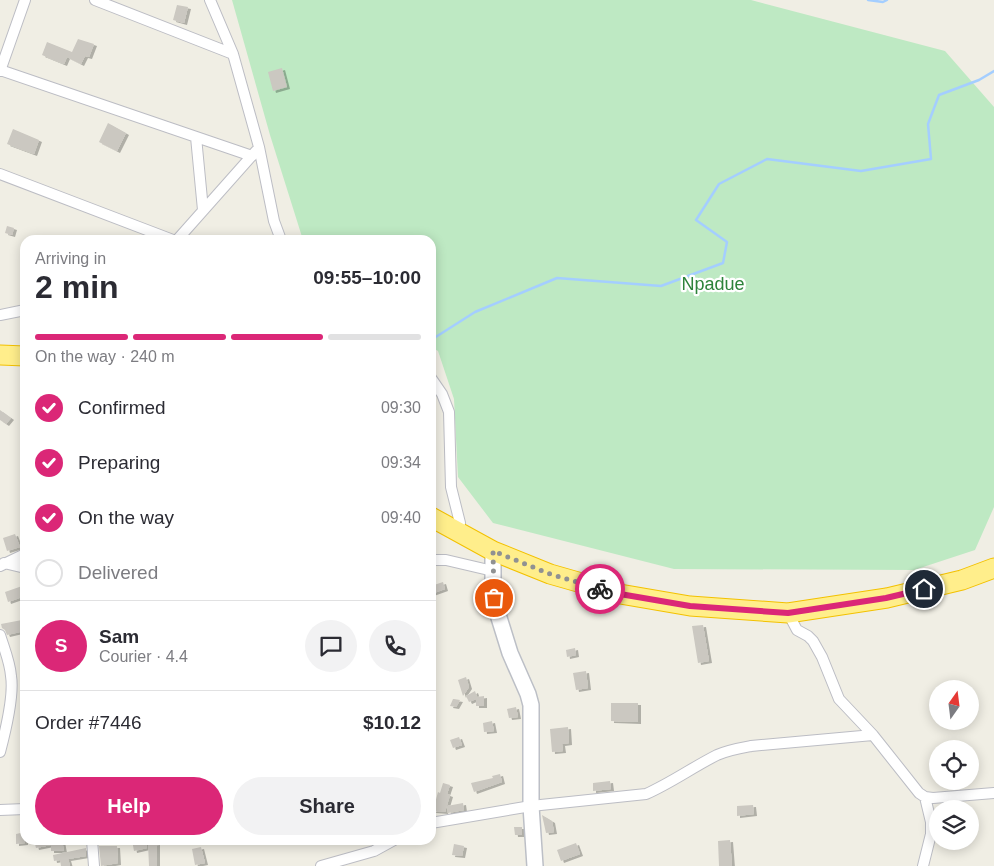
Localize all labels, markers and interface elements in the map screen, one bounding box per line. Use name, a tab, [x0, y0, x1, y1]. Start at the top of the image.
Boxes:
text: Arriving in	[35, 250, 106, 267]
text: 09:55–10:00	[313, 267, 421, 288]
text: 2 min	[35, 269, 119, 305]
park label: Npadue	[681, 274, 745, 294]
text: On the way · 240 m	[35, 348, 175, 365]
icon: check	[35, 394, 63, 422]
text: Confirmed	[78, 397, 166, 418]
text: 09:30	[381, 399, 421, 416]
icon: check	[35, 449, 63, 477]
text: Preparing	[78, 452, 160, 473]
text: 09:34	[381, 454, 421, 471]
icon: check	[35, 504, 63, 532]
text: On the way	[78, 507, 174, 528]
text: 09:40	[381, 509, 421, 526]
text: Delivered	[78, 562, 158, 583]
courier	[575, 564, 625, 614]
pin	[903, 568, 945, 610]
icon: bike	[586, 575, 614, 603]
icon: home	[910, 575, 938, 603]
pin	[473, 577, 515, 619]
icon: bag	[480, 584, 508, 612]
button: chat	[305, 620, 357, 672]
button: phone	[369, 620, 421, 672]
text: Sam	[99, 626, 139, 647]
text: S	[55, 635, 67, 656]
text: Courier · 4.4	[99, 648, 188, 665]
north arrow	[929, 680, 979, 730]
map controls	[929, 680, 979, 850]
text: Order #7446	[35, 712, 142, 733]
text: $10.12	[363, 712, 421, 733]
button: locate	[929, 740, 979, 790]
button: Help	[35, 777, 223, 835]
button: Share	[233, 777, 421, 835]
button: layers	[929, 800, 979, 850]

